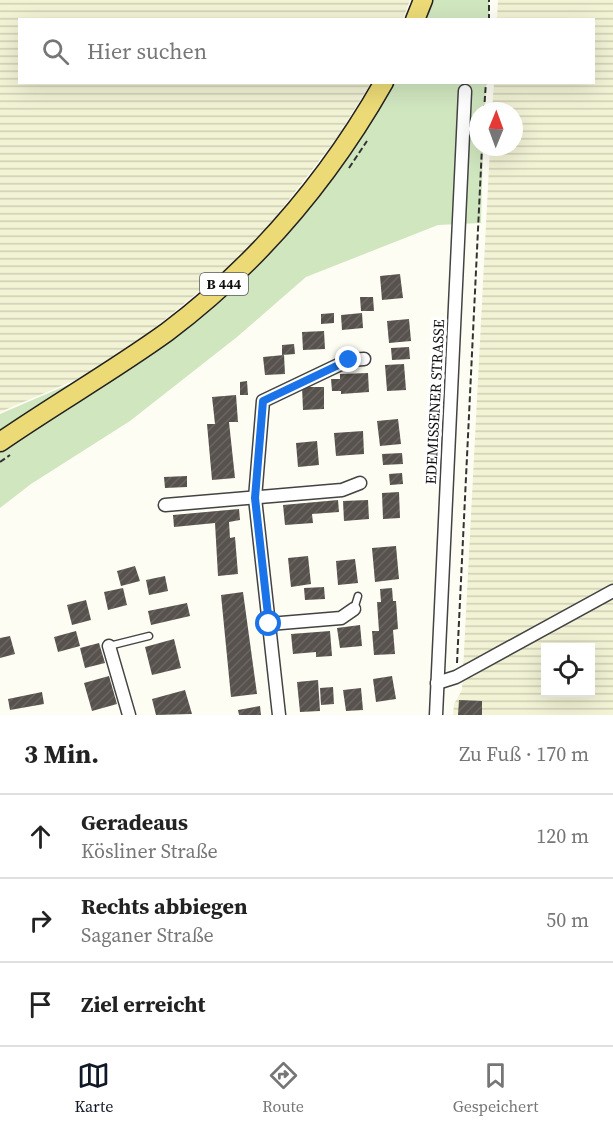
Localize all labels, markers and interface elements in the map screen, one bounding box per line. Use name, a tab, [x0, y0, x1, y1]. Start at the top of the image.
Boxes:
search box	[18, 18, 595, 84]
icon: search	[39, 35, 72, 68]
text: Hier suchen	[87, 36, 207, 66]
north arrow	[469, 102, 523, 156]
road number: B 444	[200, 273, 248, 295]
street label: EDEMISSENER STRASSE	[420, 319, 449, 485]
route end	[335, 346, 361, 372]
route start	[255, 610, 281, 636]
map controls	[541, 643, 595, 697]
button: locate	[541, 643, 595, 697]
text: 3 Min.	[24, 736, 99, 772]
text: Zu Fuß · 170 m	[459, 740, 589, 768]
text: Geradeaus	[81, 807, 188, 837]
icon: ahead	[24, 820, 57, 853]
text: 120 m	[536, 822, 589, 850]
text: Kösliner Straße	[81, 837, 218, 865]
text: Rechts abbiegen	[81, 891, 248, 921]
icon: right	[24, 904, 57, 937]
text: 50 m	[546, 906, 589, 934]
text: Saganer Straße	[81, 921, 214, 949]
icon: arrive	[24, 988, 57, 1021]
text: Ziel erreicht	[81, 989, 205, 1019]
tab: Karte	[74, 1059, 113, 1117]
tab: Route	[262, 1059, 304, 1117]
tab: Gespeichert	[453, 1059, 539, 1117]

